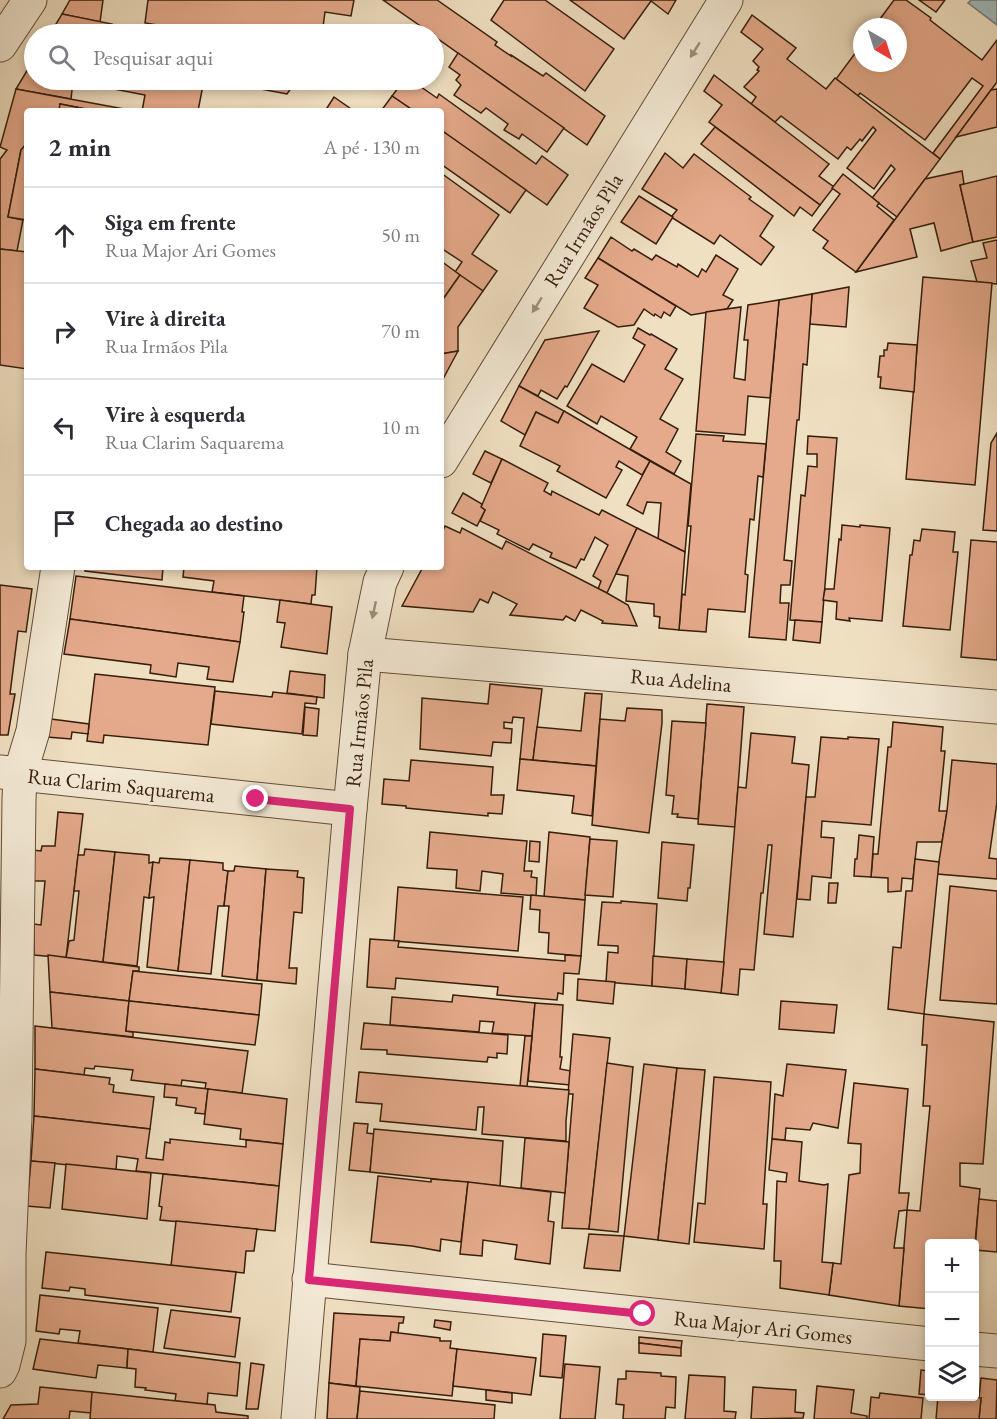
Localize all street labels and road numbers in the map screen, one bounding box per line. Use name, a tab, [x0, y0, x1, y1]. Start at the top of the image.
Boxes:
street label: Rua Irmãos Pìla	[537, 168, 629, 292]
street label: Rua Irmãos Pìla	[339, 657, 379, 789]
street label: Rua Adelina	[629, 662, 733, 698]
street label: Rua Clarim Saquarema	[26, 762, 217, 808]
street label: Rua Major Ari Gomes	[672, 1304, 854, 1350]

